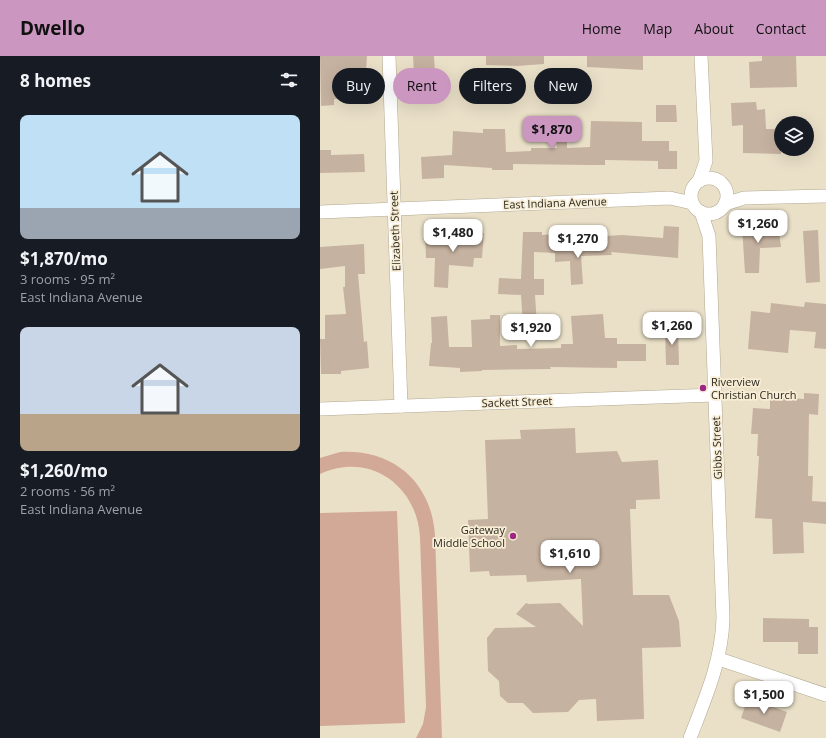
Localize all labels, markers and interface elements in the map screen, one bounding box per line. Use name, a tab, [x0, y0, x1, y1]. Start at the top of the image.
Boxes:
text: Dwello	[20, 15, 85, 41]
text: Home	[582, 19, 621, 38]
text: Map	[643, 19, 672, 38]
text: About	[694, 19, 734, 38]
text: Contact	[756, 19, 806, 38]
chip: Buy	[332, 68, 385, 104]
chip: Rent	[393, 68, 451, 104]
chip: Filters	[459, 68, 526, 104]
chip: New	[534, 68, 592, 104]
text: 8 homes	[20, 69, 91, 92]
icon: filters	[278, 69, 300, 91]
pin: $1,870	[519, 116, 585, 150]
map controls	[774, 116, 814, 156]
button: layers	[774, 116, 814, 156]
text: $1,870	[532, 120, 572, 138]
icon: home	[124, 141, 196, 213]
street label: Elizabeth Street	[386, 191, 403, 271]
street label: East Indiana Avenue	[503, 193, 607, 212]
pin: $1,260	[725, 210, 791, 244]
text: $1,260	[738, 214, 778, 232]
pin: $1,480	[420, 219, 486, 253]
text: $1,480	[433, 223, 473, 241]
pin: $1,270	[545, 225, 611, 259]
text: $1,270	[558, 229, 598, 247]
text: $1,870/mo	[20, 247, 108, 270]
text: 3 rooms · 95 m²	[20, 270, 115, 288]
text: East Indiana Avenue	[20, 288, 143, 306]
pin: $1,260	[639, 312, 705, 346]
pin: $1,920	[498, 314, 564, 348]
text: $1,260	[652, 316, 692, 334]
text: $1,920	[511, 318, 551, 336]
icon: home	[124, 353, 196, 425]
place label: Riverview Christian Church	[711, 374, 797, 402]
marker: Riverview Christian Church	[698, 383, 708, 393]
street label: Sackett Street	[481, 393, 553, 410]
street label: Gibbs Street	[708, 416, 725, 480]
text: $1,260/mo	[20, 459, 108, 482]
text: 2 rooms · 56 m²	[20, 482, 115, 500]
text: East Indiana Avenue	[20, 500, 143, 518]
place label: Gateway Middle School	[433, 522, 505, 550]
marker: Gateway Middle School	[508, 531, 518, 541]
pin: $1,610	[537, 540, 603, 574]
text: $1,610	[550, 544, 590, 562]
pin: $1,500	[731, 681, 797, 715]
text: $1,500	[744, 685, 784, 703]

